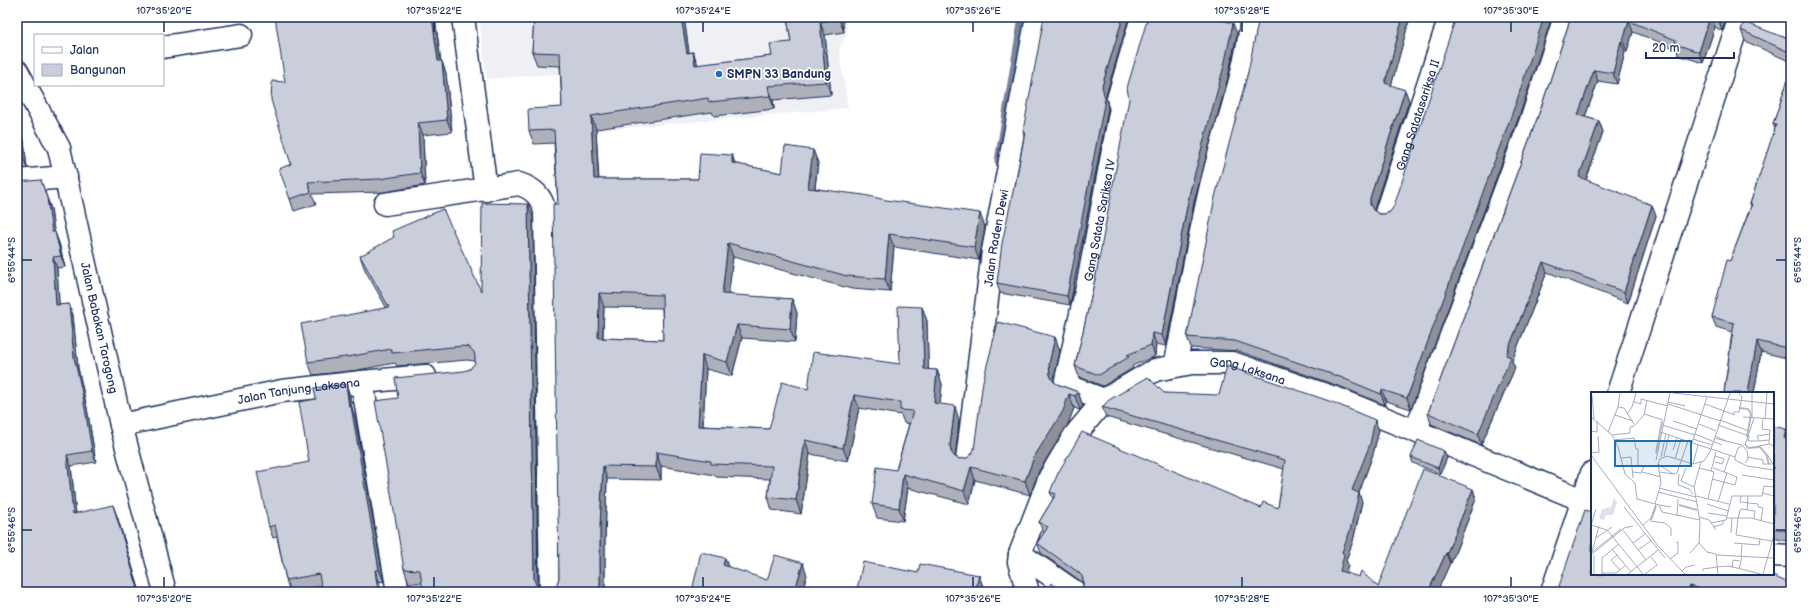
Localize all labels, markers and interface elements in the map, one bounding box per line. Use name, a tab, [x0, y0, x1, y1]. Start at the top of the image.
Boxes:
text: 107°35'20"E	[136, 5, 192, 17]
text: 107°35'22"E	[406, 5, 462, 17]
text: 107°35'24"E	[675, 5, 731, 17]
text: 107°35'26"E	[945, 5, 1001, 17]
text: 107°35'28"E	[1214, 5, 1270, 17]
text: 107°35'30"E	[1483, 5, 1539, 17]
legend	[34, 34, 164, 86]
scale bar	[1646, 34, 1734, 60]
text: 20 m	[1652, 41, 1679, 56]
text: Jalan	[70, 43, 99, 58]
street label: Gang Satatasariksa II	[1393, 57, 1443, 173]
text: Bangunan	[70, 63, 126, 78]
place label: SMPN 33 Bandung	[727, 67, 831, 82]
marker: SMPN 33 Bandung	[714, 69, 724, 79]
street label: Gang Satata Sariksa IV	[1081, 157, 1119, 283]
street label: Jalan Raden Dewi	[981, 188, 1012, 287]
text: 6°55'44"S	[6, 237, 18, 283]
text: 6°55'44"S	[1792, 237, 1804, 283]
street label: Jalan Babakan Tarogong	[77, 261, 121, 395]
street label: Gang Laksana	[1210, 356, 1288, 388]
street label: Jalan Tanjung Laksana	[236, 375, 361, 408]
inset map	[1591, 392, 1774, 575]
text: 6°55'46"S	[6, 507, 18, 553]
text: 6°55'46"S	[1792, 507, 1804, 553]
text: 107°35'20"E	[136, 593, 192, 605]
text: 107°35'22"E	[406, 593, 462, 605]
text: 107°35'24"E	[675, 593, 731, 605]
text: 107°35'26"E	[945, 593, 1001, 605]
text: 107°35'28"E	[1214, 593, 1270, 605]
text: 107°35'30"E	[1483, 593, 1539, 605]

